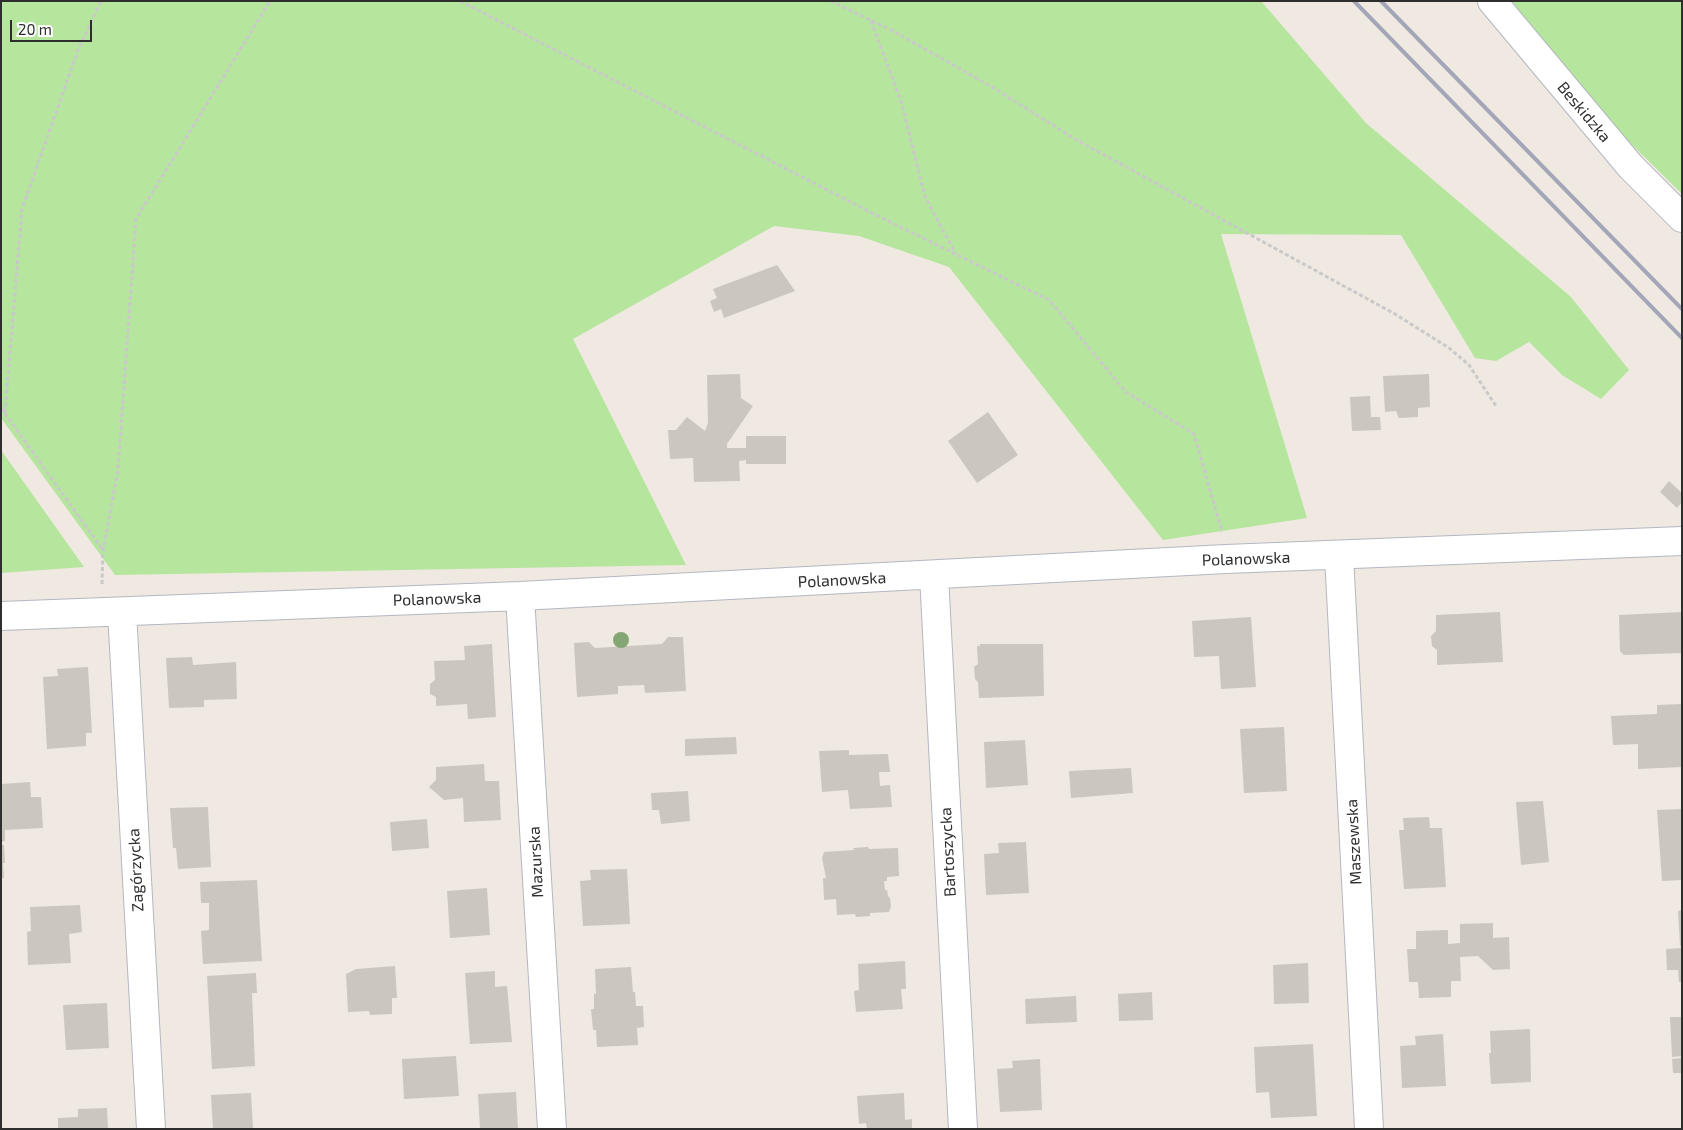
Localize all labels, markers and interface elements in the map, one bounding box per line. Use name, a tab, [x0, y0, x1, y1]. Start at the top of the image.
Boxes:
scale bar	[12, 10, 95, 42]
text: 20 m	[18, 20, 52, 38]
street label: Beskidzka	[1553, 78, 1615, 146]
street label: Polanowska	[1201, 548, 1291, 570]
street label: Polanowska	[797, 568, 887, 592]
street label: Polanowska	[392, 588, 482, 610]
street label: Maszewska	[1342, 799, 1366, 885]
street label: Bartoszycka	[936, 807, 960, 897]
street label: Mazurska	[525, 826, 547, 898]
street label: Zagórzycka	[124, 828, 148, 912]

